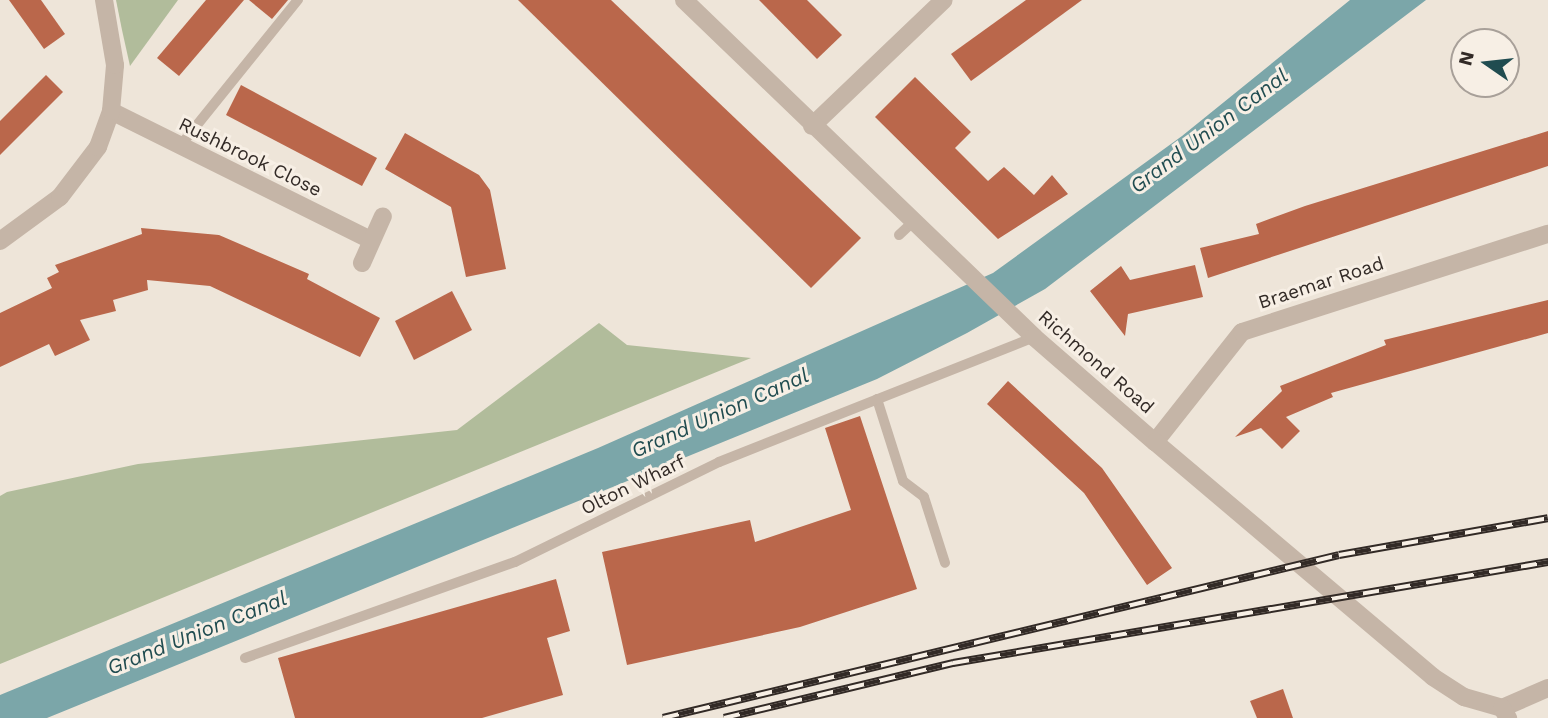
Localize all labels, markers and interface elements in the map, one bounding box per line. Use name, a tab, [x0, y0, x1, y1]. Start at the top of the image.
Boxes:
north arrow	[1450, 28, 1520, 98]
text: N	[1453, 49, 1479, 68]
water label: Grand Union Canal	[1125, 63, 1293, 199]
street label: Rushbrook Close	[175, 112, 325, 202]
street label: Braemar Road	[1255, 252, 1387, 314]
street label: Richmond Road	[1033, 305, 1159, 419]
water label: Grand Union Canal	[627, 363, 813, 463]
street label: Olton Wharf	[577, 450, 689, 520]
water label: Grand Union Canal	[104, 585, 290, 681]

